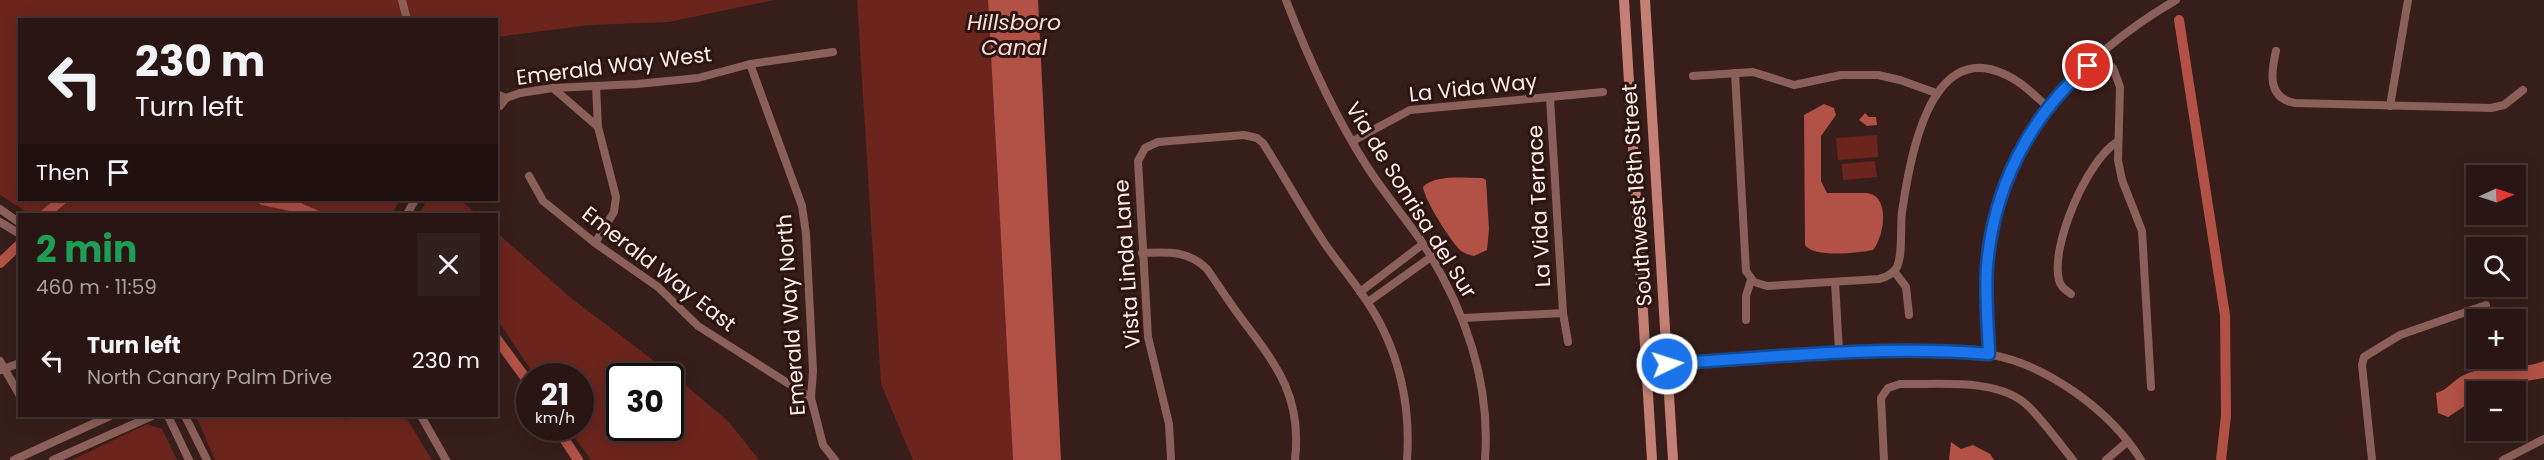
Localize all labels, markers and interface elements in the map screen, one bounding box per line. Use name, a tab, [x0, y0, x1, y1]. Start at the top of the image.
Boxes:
water label: Hillsboro Canal	[967, 7, 1061, 63]
text: 230 m	[135, 32, 265, 91]
street label: Emerald Way West	[515, 39, 713, 92]
pin	[2062, 40, 2113, 91]
icon: left	[36, 42, 114, 120]
icon: arrive	[2071, 49, 2104, 82]
street label: La Vida Way	[1407, 66, 1539, 109]
street label: Southwest 18th Street	[1614, 83, 1659, 307]
text: Turn left	[135, 88, 244, 125]
street label: Via de Sonrisa del Sur	[1339, 96, 1484, 304]
street label: La Vida Terrace	[1520, 124, 1557, 288]
icon: arrive	[102, 156, 135, 189]
text: Then	[36, 157, 90, 188]
north arrow	[2466, 165, 2526, 225]
map controls	[2466, 165, 2526, 441]
street label: Vista Linda Lane	[1106, 179, 1147, 349]
street label: Emerald Way East	[576, 199, 742, 338]
street label: Emerald Way North	[769, 213, 812, 417]
text: 2 min	[36, 224, 137, 275]
button: close	[417, 233, 480, 296]
button: search	[2466, 237, 2526, 297]
text: 460 m · 11:59	[36, 273, 157, 301]
button: +	[2466, 309, 2526, 369]
text: Turn left	[87, 330, 181, 361]
position arrow	[1635, 332, 1699, 396]
icon: left	[36, 344, 69, 377]
text: 230 m	[412, 345, 480, 376]
text: North Canary Palm Drive	[87, 363, 332, 391]
speed limit sign: 30	[606, 363, 684, 441]
text: 21	[541, 373, 569, 416]
button: −	[2466, 381, 2526, 441]
text: km/h	[535, 407, 575, 428]

